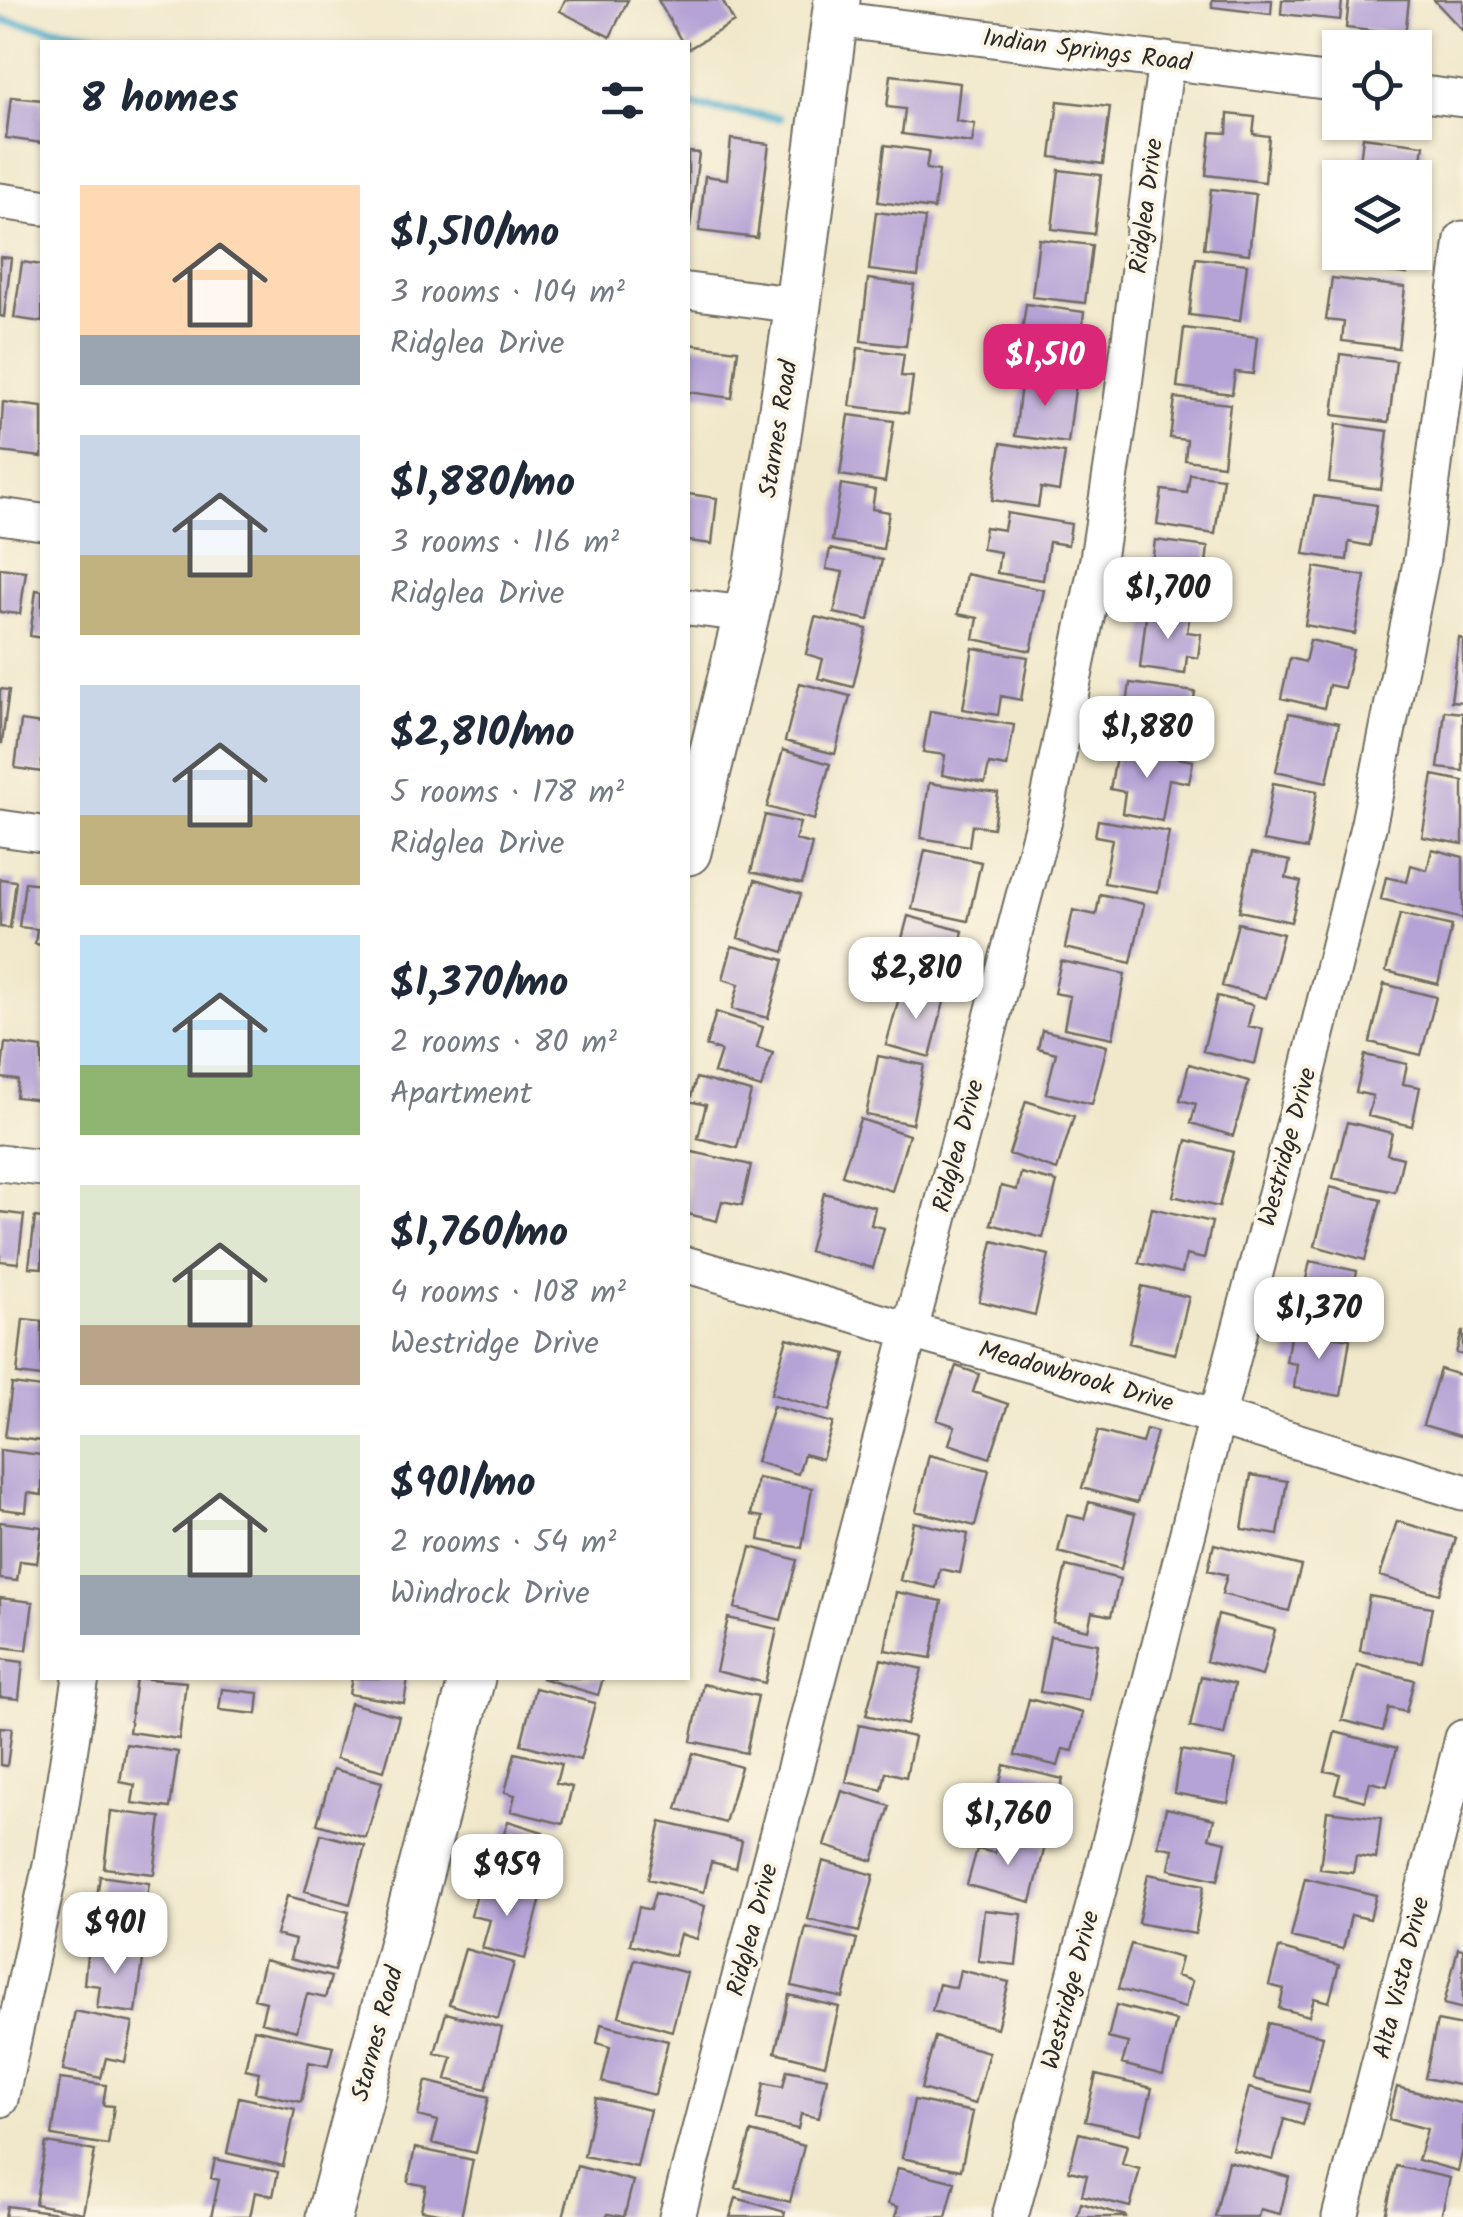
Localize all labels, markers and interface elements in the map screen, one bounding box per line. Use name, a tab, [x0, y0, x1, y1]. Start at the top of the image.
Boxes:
street label: Indian Springs Road	[980, 18, 1195, 84]
map controls	[1322, 30, 1432, 270]
button: locate	[1322, 30, 1432, 140]
text: 8 homes	[80, 67, 238, 134]
icon: filters	[595, 73, 650, 128]
street label: Ridglea Drive	[1119, 136, 1175, 276]
button: layers	[1322, 160, 1432, 270]
text: $1,510/mo	[390, 201, 559, 268]
icon: home	[160, 225, 280, 345]
text: 3 rooms · 104 m²	[390, 268, 625, 319]
text: Ridglea Drive	[390, 319, 564, 370]
pin: $1,510	[964, 324, 1126, 409]
text: $1,510	[1005, 331, 1085, 382]
street label: Starnes Road	[748, 356, 810, 500]
text: $1,880/mo	[390, 451, 575, 518]
icon: home	[160, 475, 280, 595]
text: 3 rooms · 116 m²	[390, 518, 619, 569]
pin: $1,700	[1087, 557, 1249, 642]
text: $1,700	[1126, 564, 1210, 615]
text: Ridglea Drive	[390, 569, 564, 620]
pin: $1,880	[1066, 696, 1228, 781]
text: $2,810/mo	[390, 701, 575, 768]
text: $1,880	[1101, 703, 1193, 754]
icon: home	[160, 725, 280, 845]
text: 5 rooms · 178 m²	[390, 768, 624, 819]
text: Ridglea Drive	[390, 819, 564, 870]
pin: $2,810	[835, 937, 997, 1022]
text: $2,810	[871, 944, 961, 995]
text: $1,370/mo	[390, 951, 568, 1018]
icon: home	[160, 975, 280, 1095]
text: 2 rooms · 80 m²	[390, 1018, 617, 1069]
street label: Westridge Drive	[1248, 1063, 1328, 1231]
text: Apartment	[390, 1069, 532, 1120]
street label: Ridglea Drive	[922, 1075, 996, 1217]
text: $1,760/mo	[390, 1201, 568, 1268]
icon: home	[160, 1225, 280, 1345]
text: 4 rooms · 108 m²	[390, 1268, 626, 1319]
pin: $1,370	[1238, 1277, 1400, 1362]
text: $1,370	[1276, 1284, 1362, 1335]
text: Westridge Drive	[390, 1319, 599, 1370]
street label: Meadowbrook Drive	[974, 1330, 1178, 1424]
text: $901/mo	[390, 1451, 536, 1518]
icon: home	[160, 1475, 280, 1595]
text: 2 rooms · 54 m²	[390, 1518, 616, 1569]
text: Windrock Drive	[390, 1569, 590, 1620]
pin: $1,760	[927, 1783, 1089, 1868]
text: $1,760	[965, 1790, 1051, 1841]
pin: $959	[448, 1834, 566, 1919]
text: $959	[473, 1841, 541, 1892]
street label: Ridglea Drive	[716, 1859, 790, 2001]
pin: $901	[56, 1892, 174, 1977]
street label: Alta Vista Drive	[1362, 1893, 1442, 2063]
text: $901	[84, 1899, 146, 1950]
street label: Westridge Drive	[1031, 1906, 1111, 2074]
street label: Starnes Road	[341, 1961, 416, 2106]

